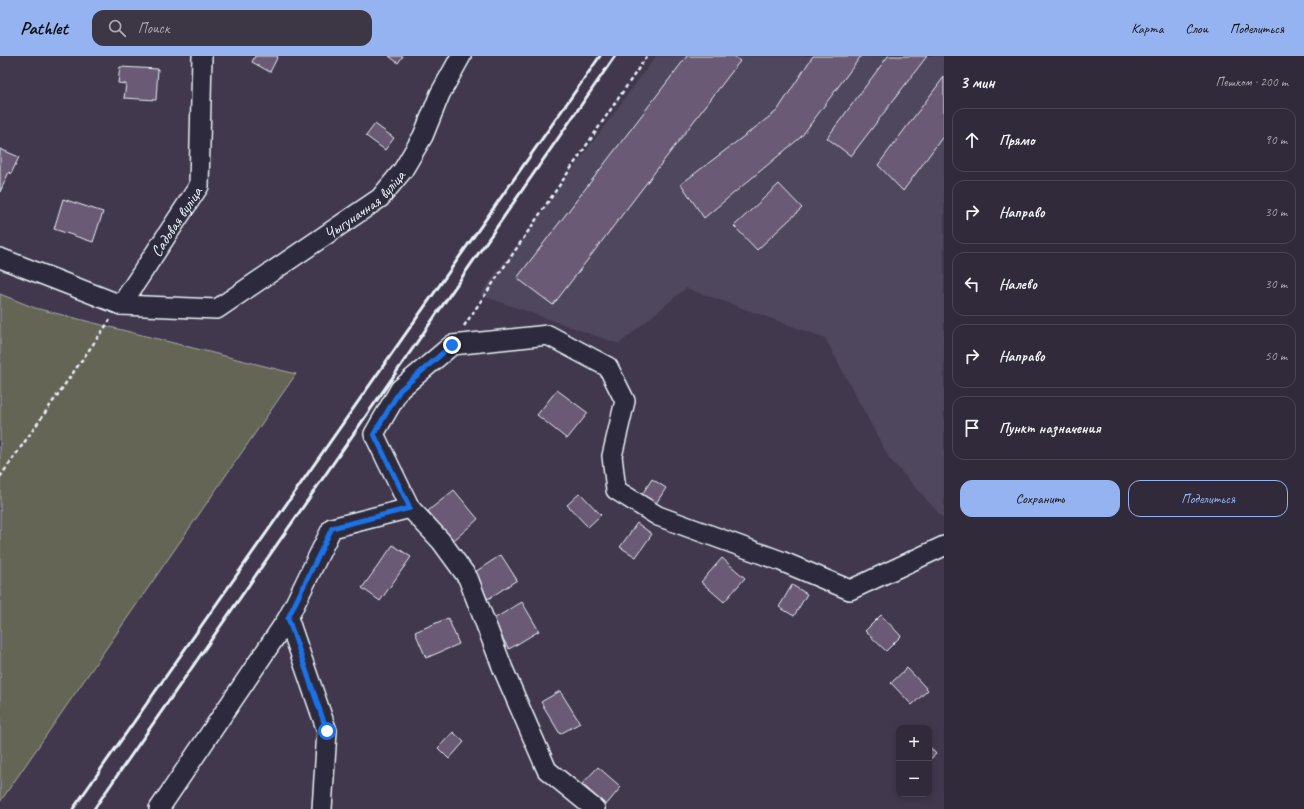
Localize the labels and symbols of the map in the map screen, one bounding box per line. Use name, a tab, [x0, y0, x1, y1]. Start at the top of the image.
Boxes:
street label: Чыгуначная вуліца	[320, 165, 411, 244]
street label: Садовая вуліца	[146, 182, 207, 261]
route end	[443, 336, 461, 354]
route start	[318, 722, 336, 740]

